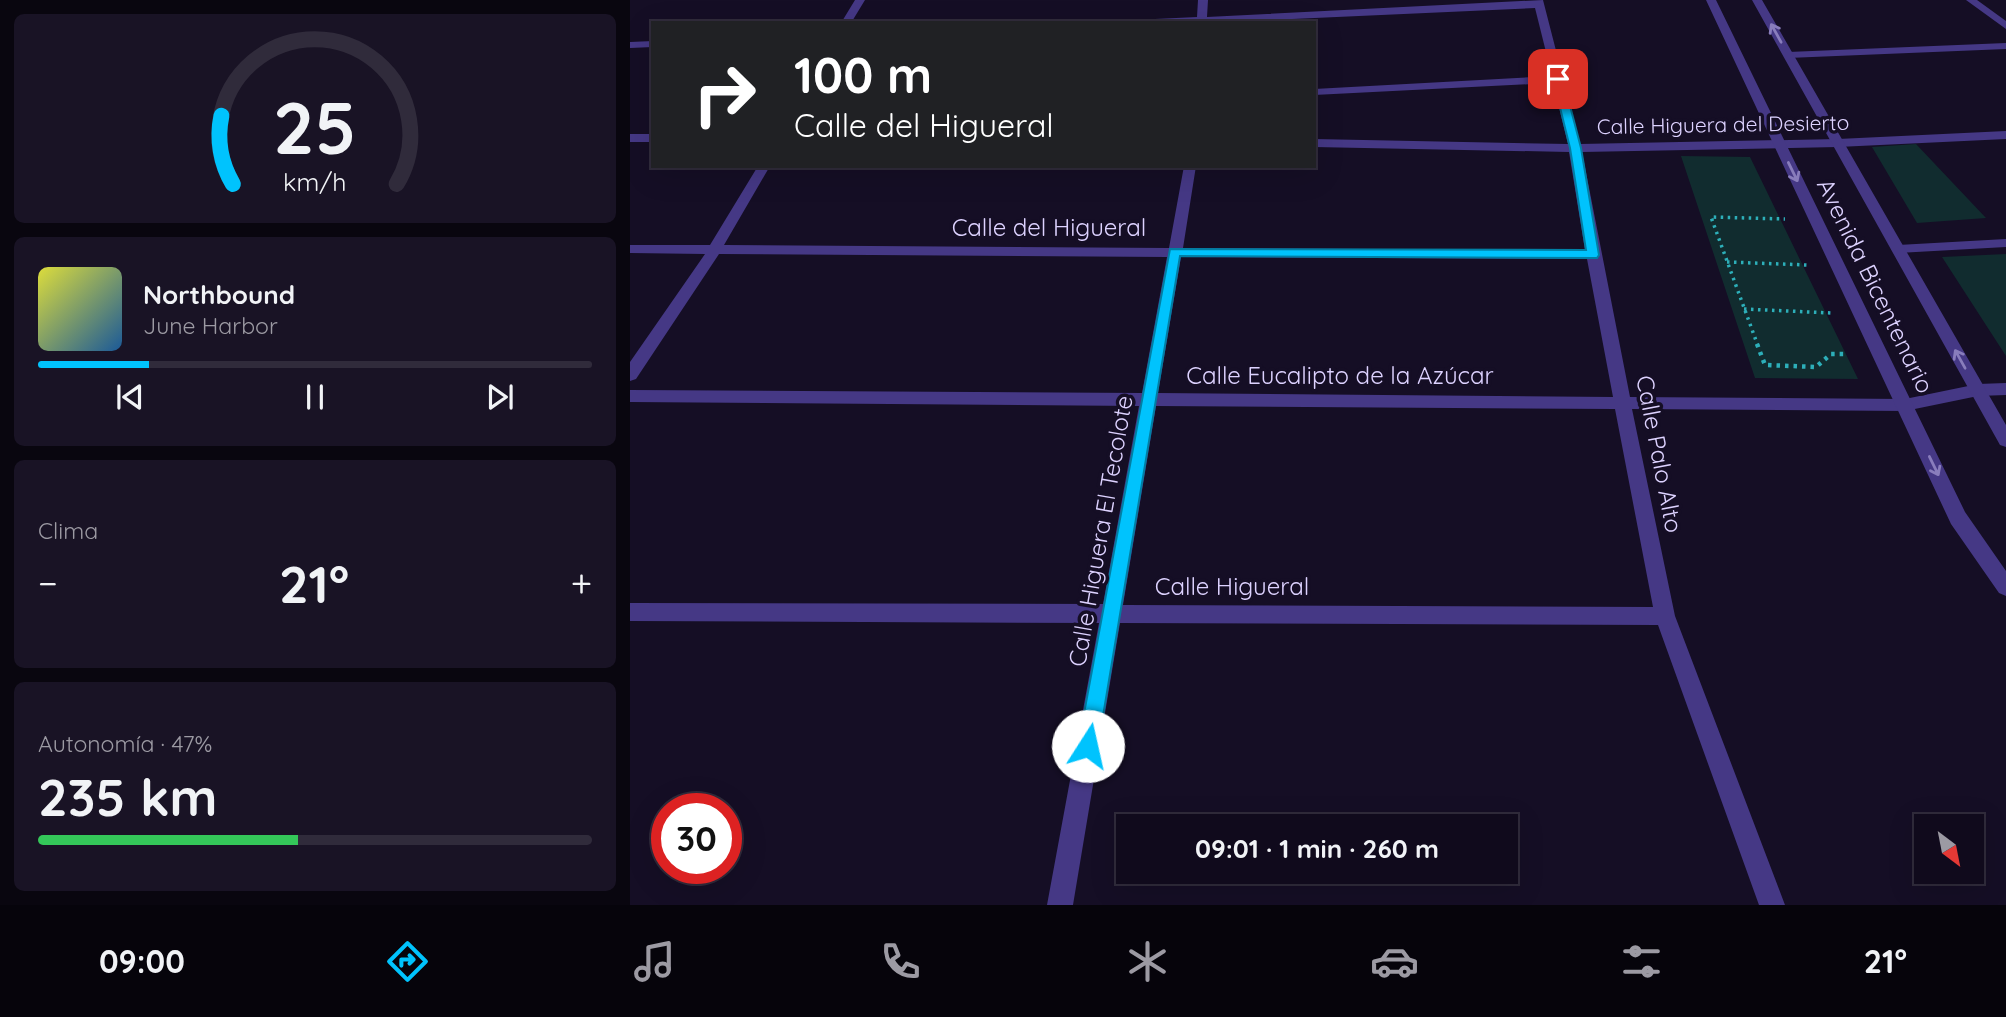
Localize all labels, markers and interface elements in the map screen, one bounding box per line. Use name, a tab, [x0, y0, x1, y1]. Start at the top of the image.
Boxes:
one-way arrow	[1769, 23, 1782, 44]
text: 100 m	[794, 44, 932, 105]
icon: right	[679, 49, 770, 140]
pin	[1528, 49, 1588, 109]
icon: arrive	[1539, 60, 1577, 98]
text: 25	[273, 82, 357, 173]
text: Calle del Higueral	[794, 105, 1054, 145]
street label: Calle Higuera del Desierto	[1597, 109, 1849, 139]
one-way arrow	[1787, 161, 1801, 182]
text: km/h	[283, 166, 347, 197]
street label: Avenida Bicentenario	[1811, 173, 1941, 398]
street label: Calle del Higueral	[952, 212, 1146, 242]
text: Northbound	[143, 278, 295, 311]
text: June Harbor	[143, 311, 278, 340]
one-way arrow	[1953, 349, 1966, 370]
street label: Calle Eucalipto de la Azúcar	[1186, 360, 1494, 390]
street label: Calle Palo Alto	[1630, 373, 1690, 535]
icon: previous	[111, 378, 149, 416]
icon: pause	[296, 378, 334, 416]
icon: next	[481, 378, 519, 416]
street label: Calle Higuera El Tecolote	[1061, 393, 1139, 669]
one-way arrow	[1928, 455, 1941, 476]
text: Clima	[38, 516, 98, 545]
text: 21°	[279, 551, 349, 616]
text: −	[38, 559, 58, 607]
text: +	[571, 559, 592, 607]
street label: Calle Higueral	[1155, 571, 1309, 601]
position arrow	[1051, 709, 1125, 783]
text: Autonomía · 47%	[38, 729, 212, 758]
text: 235 km	[38, 764, 218, 829]
speed limit sign: 30	[651, 793, 742, 884]
north arrow	[1914, 814, 1984, 884]
map controls	[1914, 814, 1984, 884]
text: 09:01 · 1 min · 260 m	[1195, 832, 1439, 865]
icon: directions	[383, 937, 432, 986]
icon: music	[630, 937, 679, 986]
icon: phone	[876, 937, 925, 986]
icon: climate	[1123, 937, 1172, 986]
icon: car	[1370, 937, 1419, 986]
icon: filters	[1617, 937, 1666, 986]
text: 09:00	[99, 941, 185, 981]
text: 21°	[1864, 941, 1907, 981]

